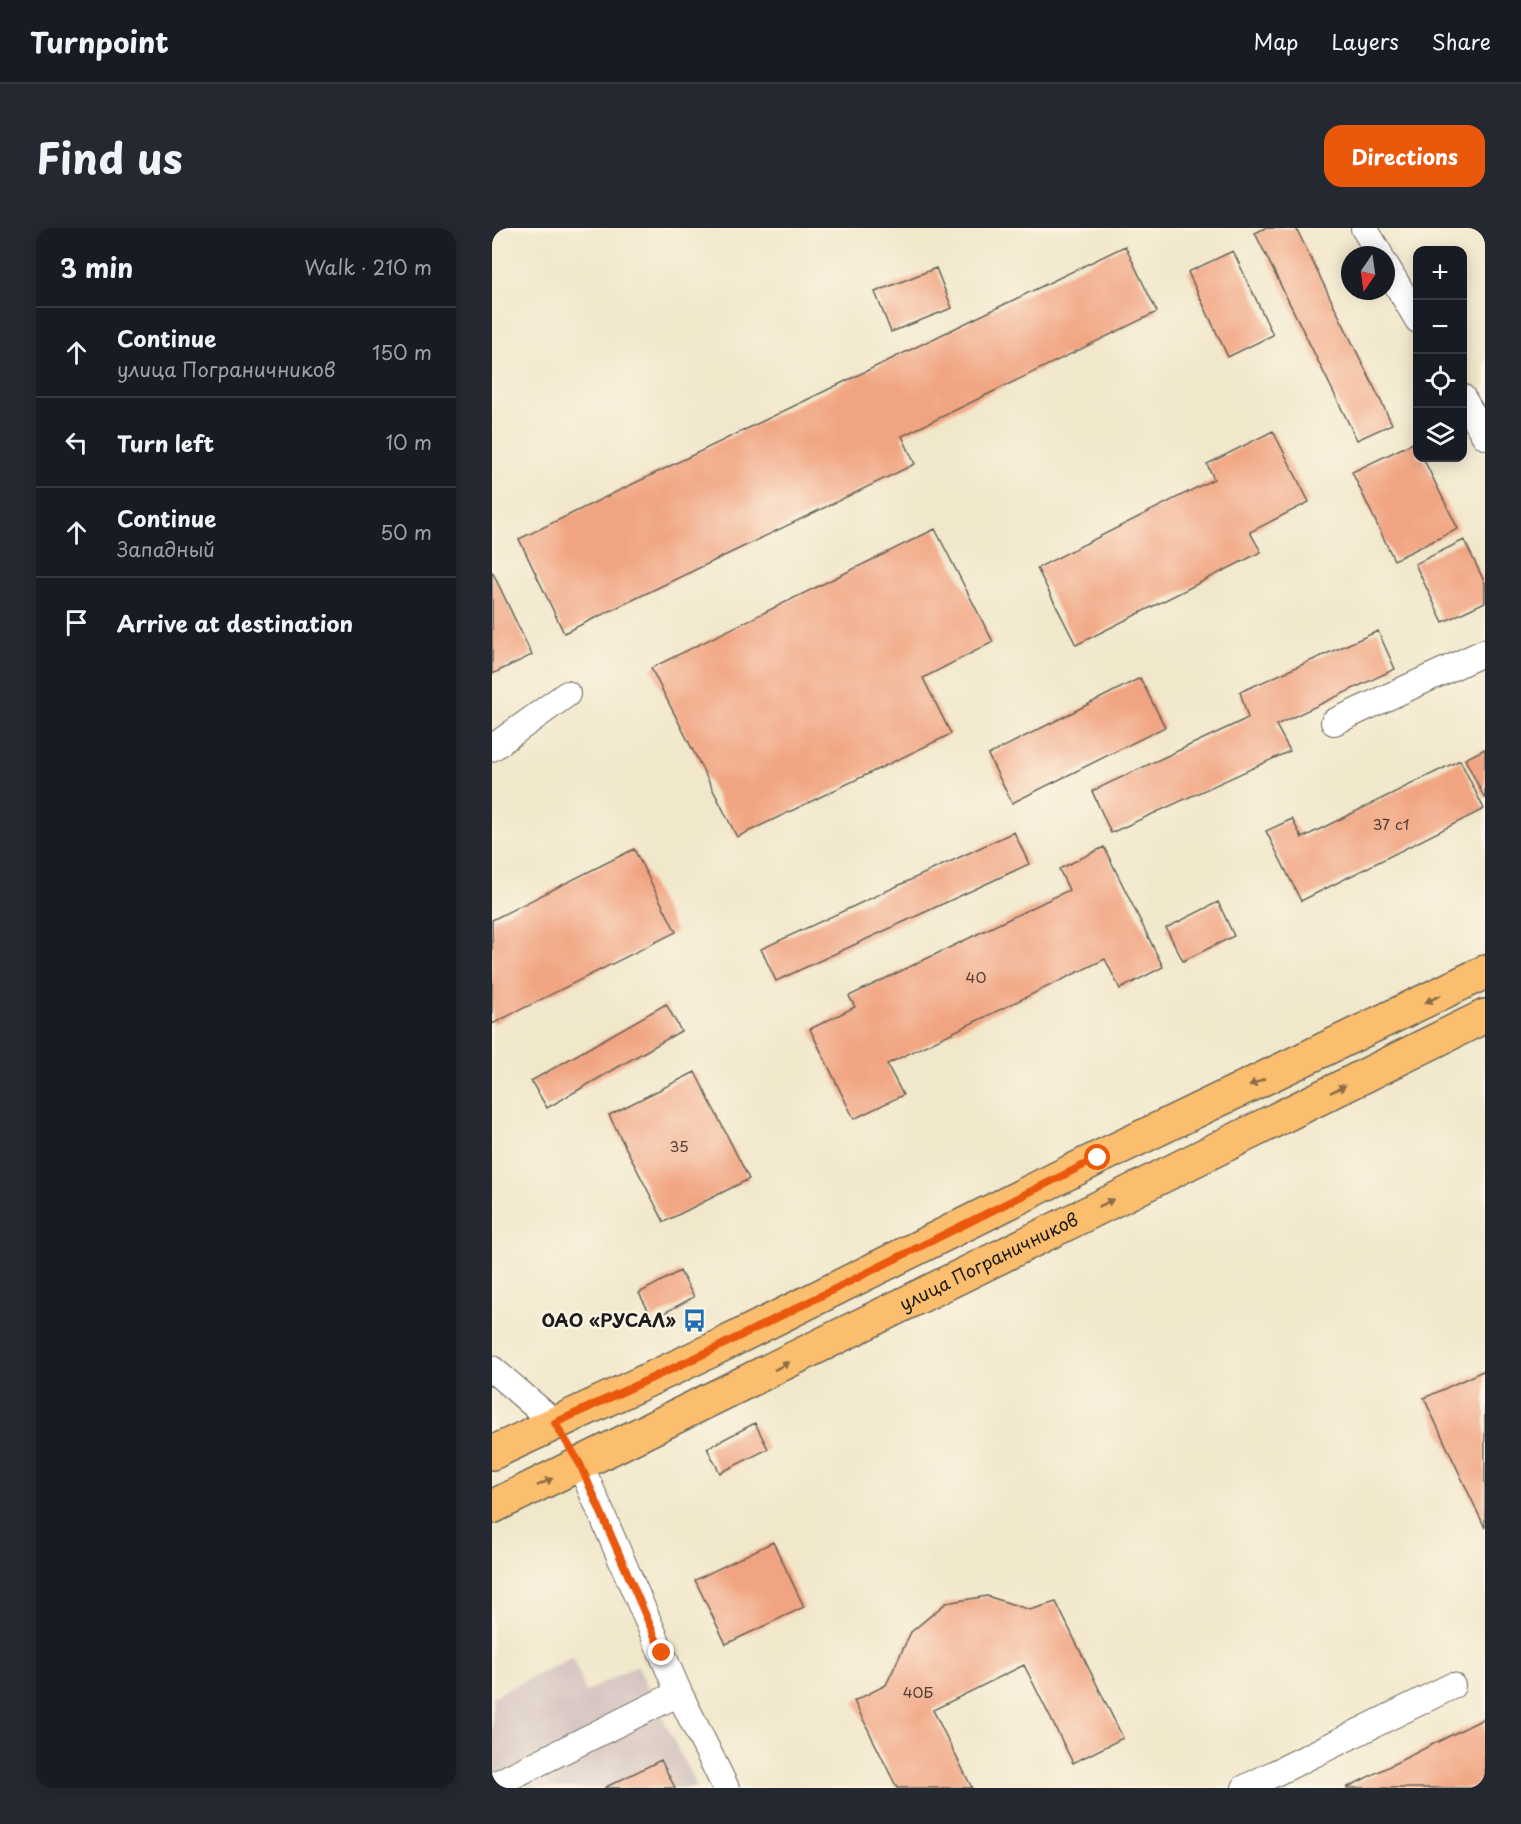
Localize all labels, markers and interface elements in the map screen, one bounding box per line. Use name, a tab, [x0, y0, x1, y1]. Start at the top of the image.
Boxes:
text: Turnpoint	[30, 20, 169, 63]
text: Map	[1254, 25, 1298, 57]
text: Layers	[1331, 25, 1399, 57]
text: Share	[1432, 25, 1491, 57]
text: Find us	[36, 125, 183, 188]
button: Directions	[1324, 125, 1485, 187]
north arrow	[1341, 246, 1395, 300]
map controls	[1413, 246, 1467, 462]
button: +	[1413, 246, 1467, 300]
text: 3 min	[60, 248, 133, 287]
text: Walk · 210 m	[305, 252, 432, 282]
button: −	[1413, 300, 1467, 354]
text: Continue	[117, 321, 216, 354]
icon: ahead	[60, 336, 93, 369]
text: 150 m	[372, 337, 432, 367]
text: улица Пограничников	[117, 354, 335, 384]
button: locate	[1413, 354, 1467, 408]
button: layers	[1413, 408, 1467, 462]
icon: left	[60, 426, 93, 459]
text: Turn left	[117, 426, 214, 459]
text: 10 m	[385, 427, 432, 457]
text: Continue	[117, 501, 216, 534]
icon: ahead	[60, 516, 93, 549]
text: 50 m	[380, 517, 432, 547]
text: Западный	[117, 534, 215, 564]
icon: arrive	[60, 606, 93, 639]
text: Arrive at destination	[117, 606, 353, 639]
house number: 37 с1	[1372, 812, 1410, 835]
house number: 40	[966, 965, 986, 988]
one-way arrow	[1424, 994, 1441, 1003]
one-way arrow	[1248, 1078, 1265, 1087]
one-way arrow	[1329, 1084, 1346, 1093]
house number: 35	[669, 1134, 689, 1157]
route start	[1084, 1144, 1110, 1170]
one-way arrow	[1098, 1198, 1115, 1208]
street label: улица Пограничников	[894, 1205, 1082, 1317]
place label: ОАО «РУСАЛ»	[541, 1306, 676, 1333]
bus stop icon: ОАО «РУСАЛ»	[681, 1308, 707, 1334]
one-way arrow	[774, 1361, 791, 1371]
one-way arrow	[536, 1477, 553, 1486]
route end	[648, 1639, 674, 1665]
house number: 40Б	[903, 1680, 934, 1703]

